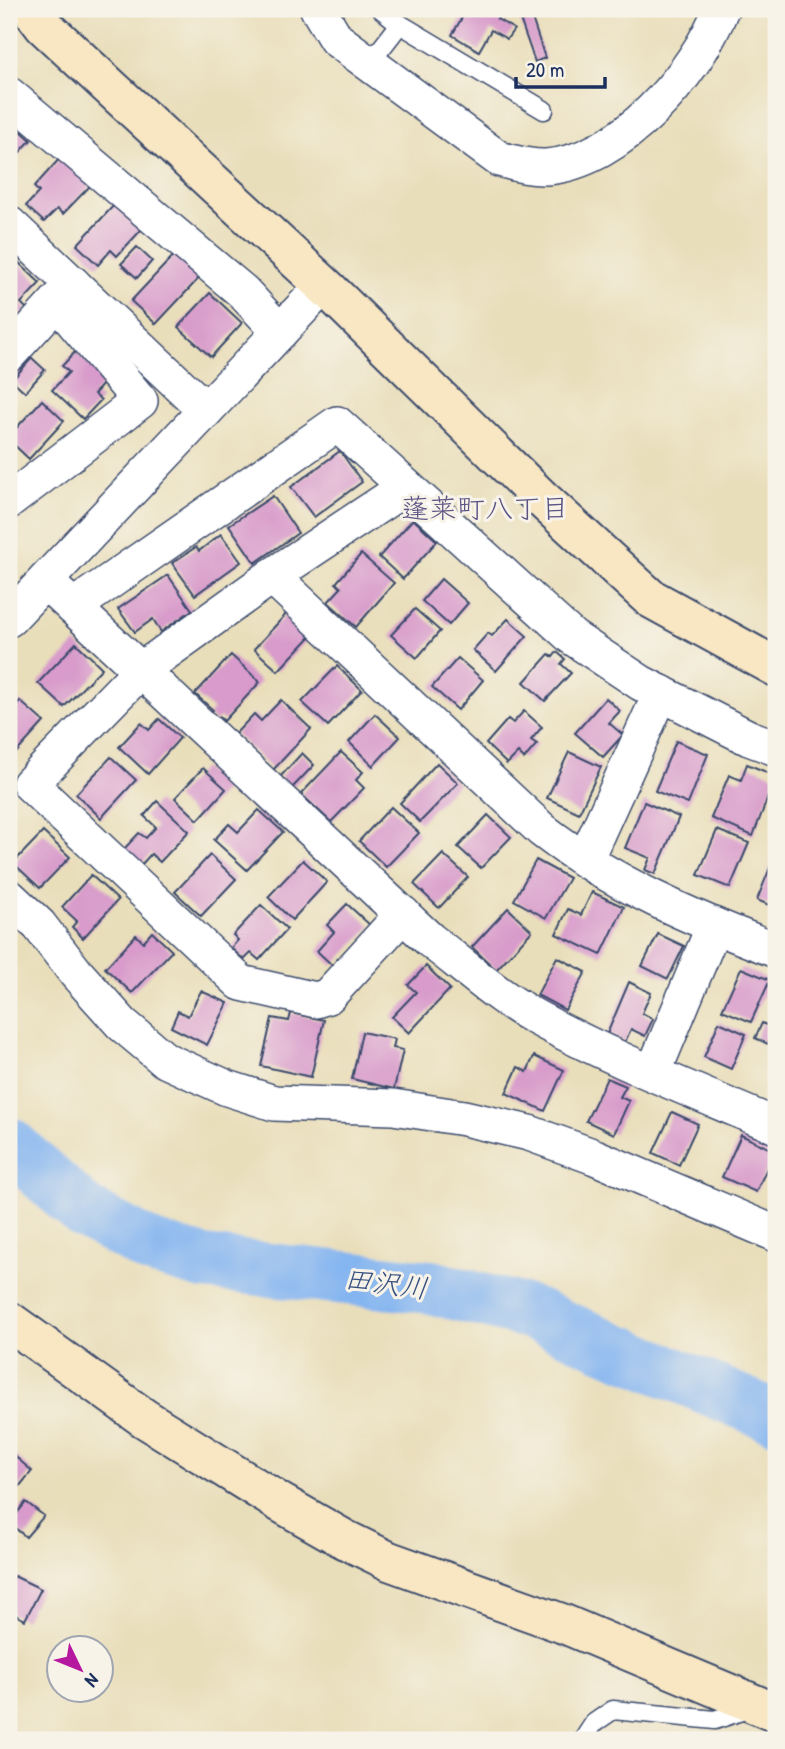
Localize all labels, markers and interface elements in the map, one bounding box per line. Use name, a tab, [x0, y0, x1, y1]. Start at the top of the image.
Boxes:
scale bar	[516, 46, 605, 90]
text: 20 m	[526, 55, 564, 84]
district label: 蓬莱町八丁目	[401, 489, 569, 527]
water label: 田沢川	[342, 1259, 430, 1307]
north arrow	[46, 1634, 116, 1704]
text: N	[79, 1668, 105, 1693]

